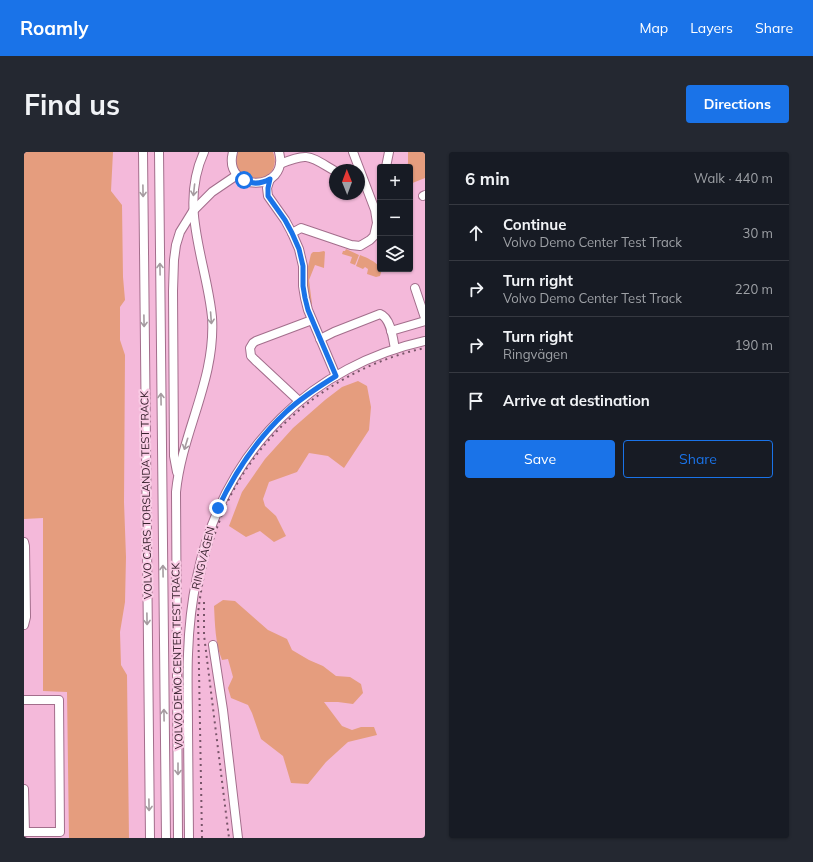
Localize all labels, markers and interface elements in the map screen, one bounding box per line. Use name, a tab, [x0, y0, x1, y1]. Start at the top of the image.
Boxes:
text: Roamly	[20, 16, 88, 40]
text: Map	[639, 19, 668, 37]
text: Layers	[690, 19, 733, 37]
text: Share	[755, 19, 793, 37]
button: Directions	[686, 85, 789, 123]
text: Find us	[24, 87, 120, 122]
north arrow	[329, 164, 365, 200]
map controls	[377, 164, 413, 272]
button: +	[377, 164, 413, 200]
text: 6 min	[465, 168, 510, 189]
text: Walk · 440 m	[694, 170, 773, 186]
route start	[235, 171, 253, 189]
one-way arrow	[190, 183, 198, 196]
one-way arrow	[139, 184, 147, 197]
button: −	[377, 200, 413, 236]
text: Continue	[503, 215, 566, 234]
icon: ahead	[465, 222, 487, 244]
text: 30 m	[743, 225, 773, 241]
text: Volvo Demo Center Test Track	[503, 234, 682, 250]
button: layers	[377, 236, 413, 272]
one-way arrow	[156, 263, 164, 276]
text: Turn right	[503, 271, 573, 290]
icon: right	[465, 278, 487, 300]
text: 220 m	[735, 281, 773, 297]
text: Volvo Demo Center Test Track	[503, 290, 682, 306]
one-way arrow	[208, 311, 215, 324]
one-way arrow	[140, 314, 148, 327]
text: Turn right	[503, 327, 573, 346]
icon: right	[465, 334, 487, 356]
text: 190 m	[735, 337, 773, 353]
text: Ringvägen	[503, 346, 568, 362]
street label: VOLVO CARS TORSLANDA TEST TRACK	[137, 390, 155, 599]
icon: arrive	[465, 390, 487, 412]
text: Arrive at destination	[503, 391, 650, 410]
one-way arrow	[157, 393, 165, 406]
one-way arrow	[182, 438, 189, 451]
button: Save	[465, 440, 615, 478]
button: Share	[623, 440, 773, 478]
route end	[209, 499, 227, 517]
street label: RINGVÄGEN	[188, 525, 218, 591]
street label: VOLVO DEMO CENTER TEST TRACK	[168, 561, 186, 750]
one-way arrow	[159, 565, 167, 578]
one-way arrow	[144, 612, 151, 625]
one-way arrow	[160, 709, 168, 722]
one-way arrow	[174, 762, 182, 775]
one-way arrow	[145, 798, 153, 811]

